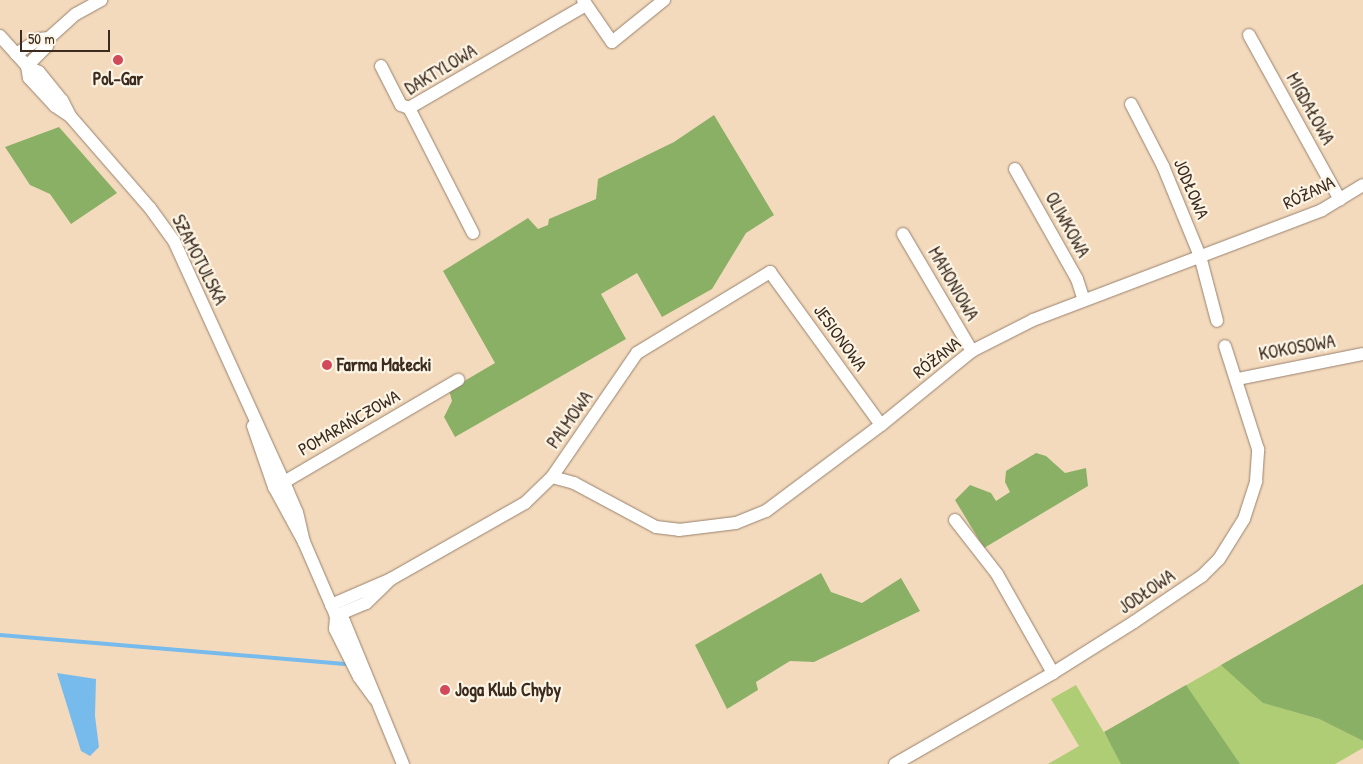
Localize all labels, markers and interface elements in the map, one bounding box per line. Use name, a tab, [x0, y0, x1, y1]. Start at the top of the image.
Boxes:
scale bar	[22, 20, 112, 52]
text: 50 m	[28, 28, 55, 49]
street label: DAKTYLOWA	[401, 40, 481, 100]
marker: Pol-Gar	[112, 54, 124, 66]
place label: Pol-Gar	[93, 68, 143, 90]
street label: MIGDAŁOWA	[1281, 69, 1339, 149]
street label: JODŁOWA	[1169, 156, 1213, 222]
street label: RÓŻANA	[1280, 172, 1338, 214]
street label: OLIWKOWA	[1040, 189, 1094, 261]
street label: SZAMOTULSKA	[167, 211, 231, 309]
street label: MAHONIOWA	[923, 243, 983, 325]
street label: JESIONOWA	[809, 301, 871, 375]
street label: KOKOSOWA	[1257, 331, 1337, 365]
street label: RÓŻANA	[909, 333, 965, 383]
place label: Farma Małecki	[337, 354, 431, 376]
marker: Farma Małecki	[321, 359, 333, 371]
street label: POMARAŃCZOWA	[294, 385, 404, 461]
street label: PALMOWA	[543, 387, 597, 453]
street label: JODŁOWA	[1115, 565, 1179, 619]
place label: Joga Klub Chyby	[455, 679, 561, 701]
marker: Joga Klub Chyby	[439, 684, 451, 696]

